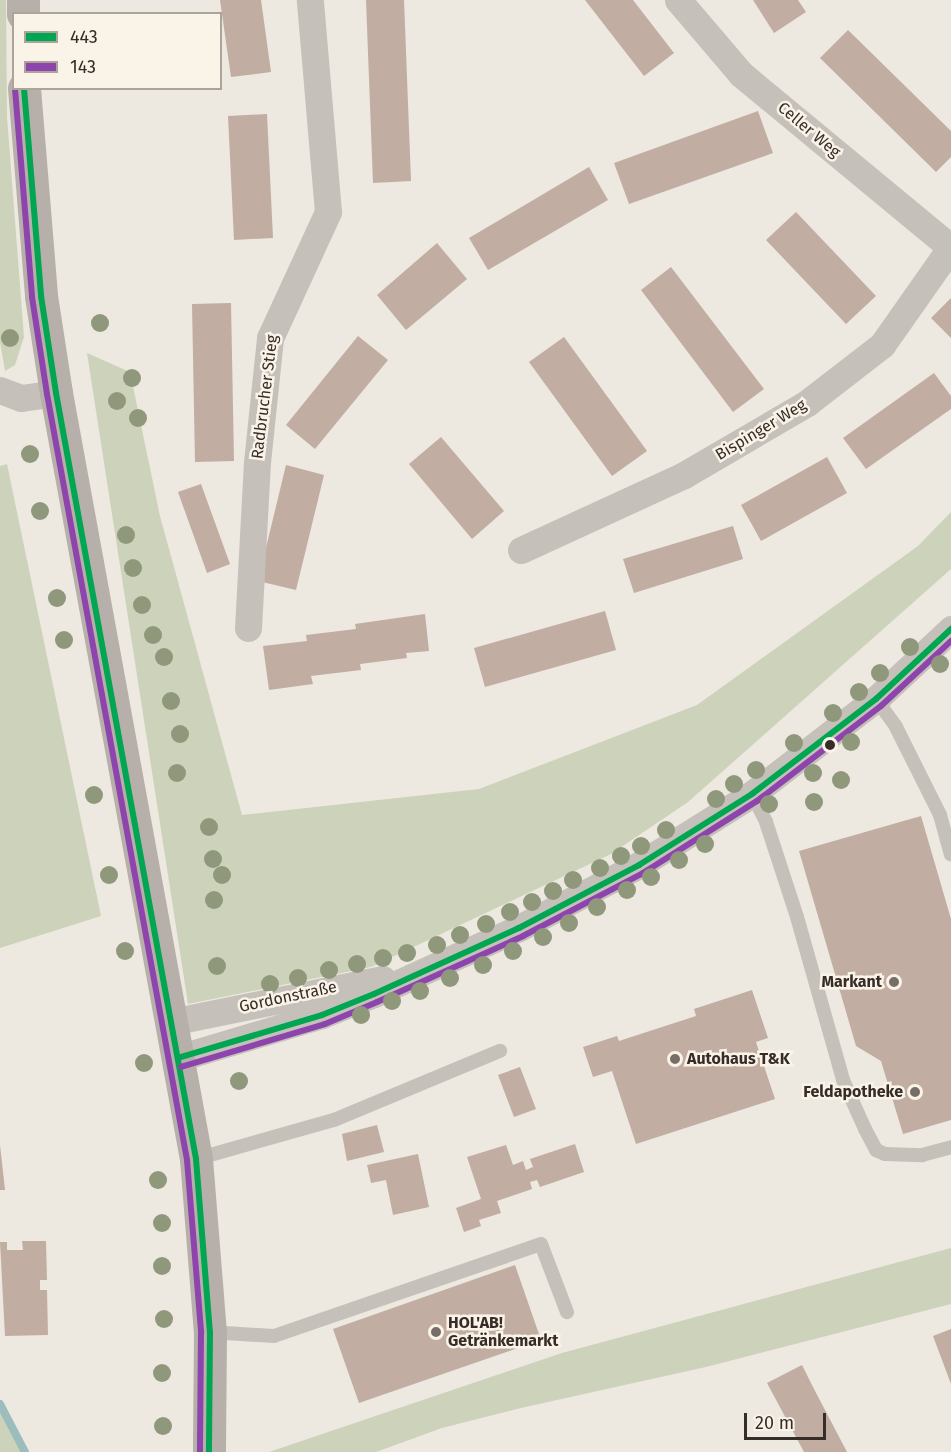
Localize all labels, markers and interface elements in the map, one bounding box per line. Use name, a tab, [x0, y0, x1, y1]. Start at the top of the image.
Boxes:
legend	[12, 12, 222, 90]
text: 443	[70, 26, 98, 48]
text: 143	[70, 56, 96, 78]
street label: Celler Weg	[774, 98, 844, 162]
street label: Radbrucher Stieg	[248, 334, 282, 460]
street label: Bispinger Weg	[712, 395, 810, 465]
unlabelled marker	[824, 739, 836, 751]
place label: Markant	[821, 972, 882, 992]
marker: Markant	[887, 975, 901, 989]
street label: Gordonstraße	[237, 977, 339, 1017]
place label: Autohaus T&K	[687, 1049, 790, 1069]
marker: Autohaus T&K	[668, 1052, 682, 1066]
place label: Feldapotheke	[803, 1082, 903, 1102]
marker: Feldapotheke	[908, 1085, 922, 1099]
place label: HOL'AB! Getränkemarkt	[448, 1313, 558, 1351]
marker: HOL'AB! Getränkemarkt	[429, 1325, 443, 1339]
scale bar	[747, 1401, 830, 1439]
text: 20 m	[755, 1412, 794, 1434]

